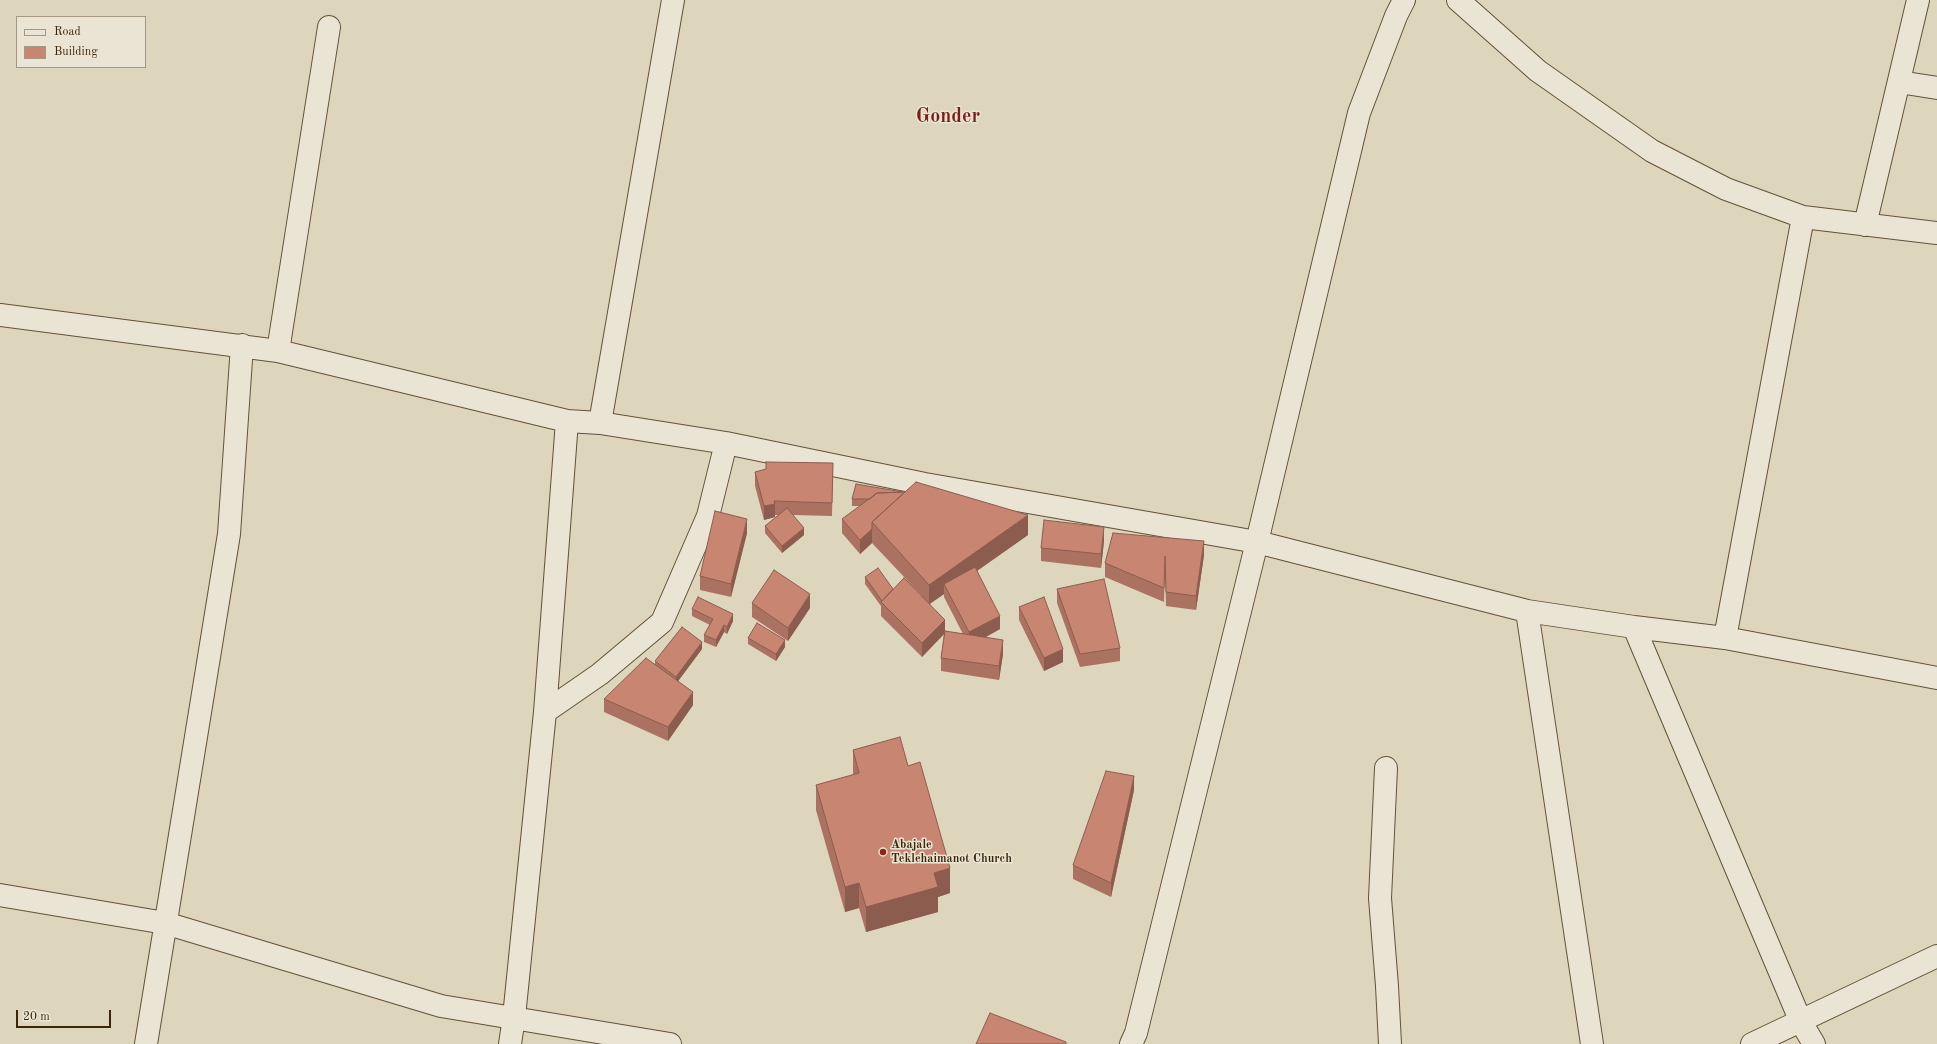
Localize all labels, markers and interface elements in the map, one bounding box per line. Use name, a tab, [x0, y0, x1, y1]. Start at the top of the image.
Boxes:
legend	[16, 16, 146, 68]
text: Road	[54, 26, 81, 38]
text: Building	[54, 46, 98, 58]
district label: Gonder	[916, 105, 980, 129]
place label: Abajale Teklehaimanot Church	[891, 838, 1012, 866]
marker: Abajale Teklehaimanot Church	[878, 847, 888, 857]
scale bar	[18, 1002, 113, 1028]
text: 20 m	[23, 1011, 50, 1023]

